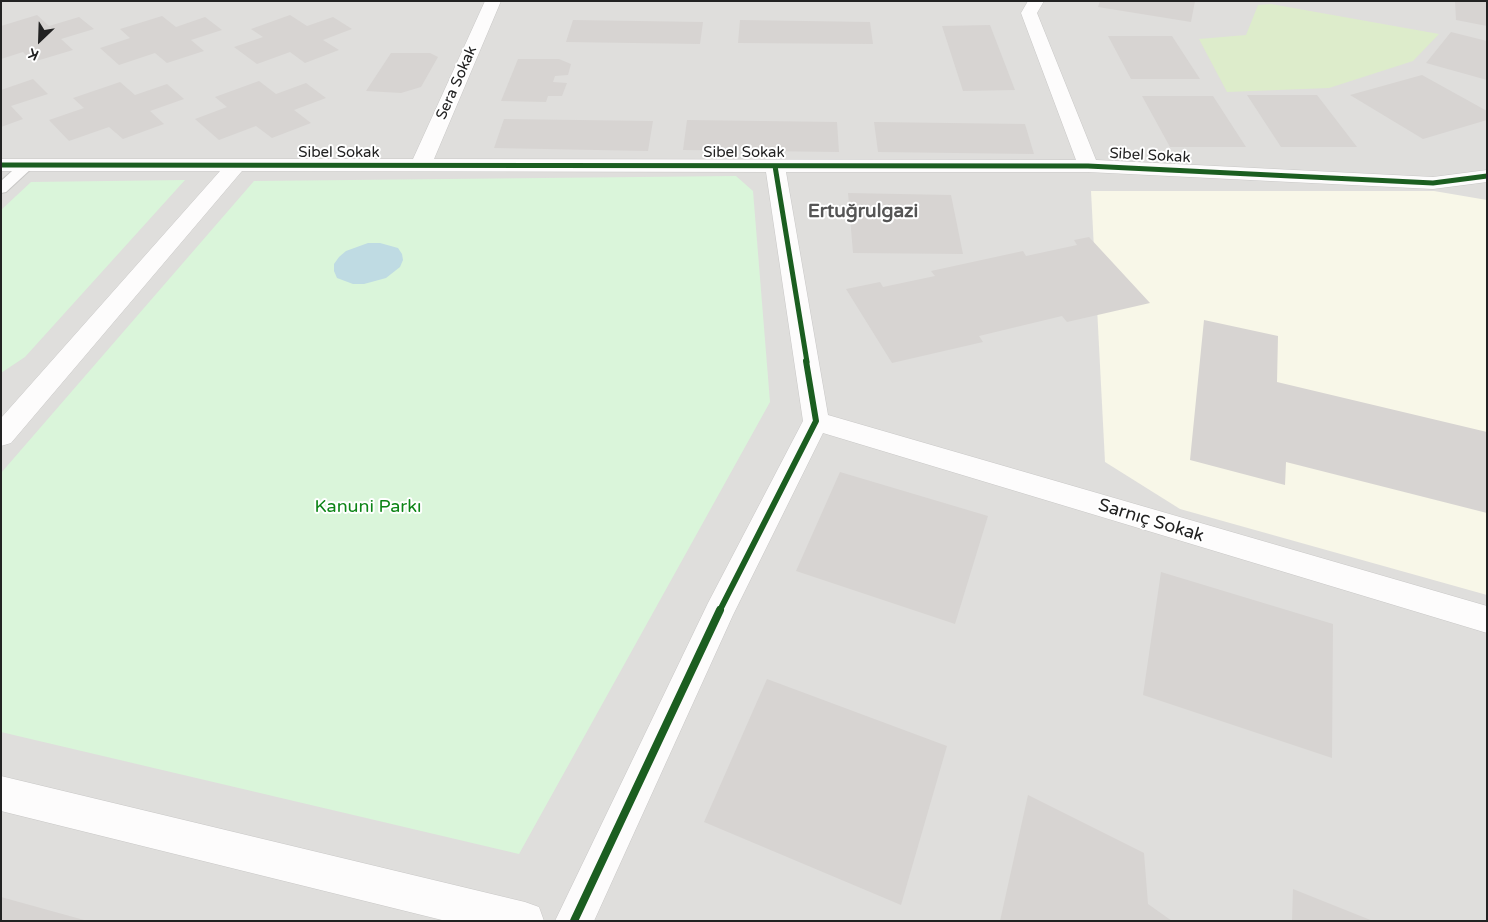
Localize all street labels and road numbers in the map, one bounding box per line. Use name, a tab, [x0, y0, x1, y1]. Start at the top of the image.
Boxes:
street label: Sera Sokak	[433, 43, 481, 123]
street label: Sibel Sokak	[298, 144, 380, 162]
street label: Sibel Sokak	[703, 144, 785, 162]
street label: Sibel Sokak	[1109, 145, 1191, 167]
street label: Sarnıç Sokak	[1096, 495, 1206, 547]

